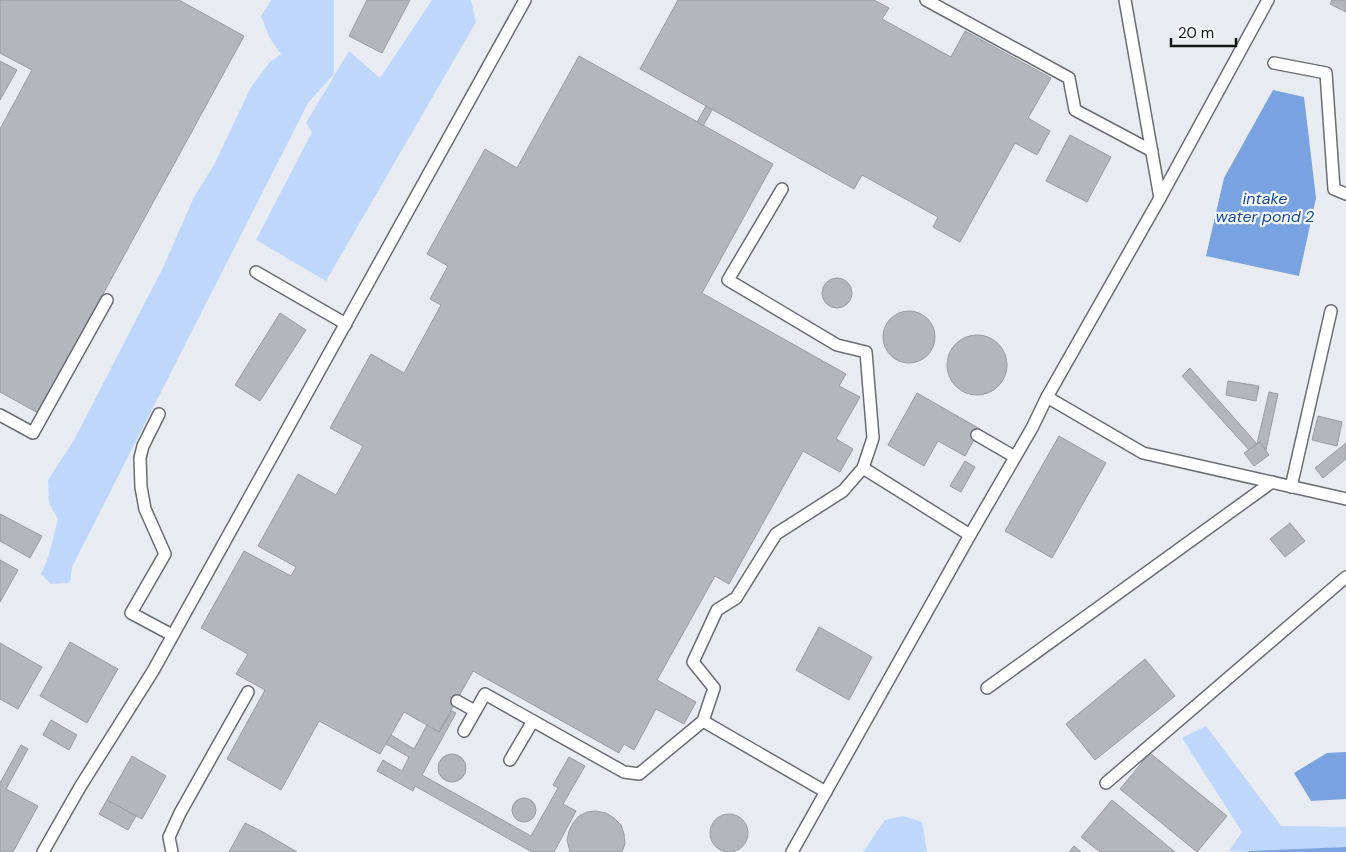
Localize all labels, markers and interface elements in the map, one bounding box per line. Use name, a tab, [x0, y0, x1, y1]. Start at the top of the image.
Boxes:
scale bar	[1171, 15, 1236, 47]
text: 20 m	[1178, 23, 1214, 43]
water label: intake water pond 2	[1215, 188, 1315, 227]

